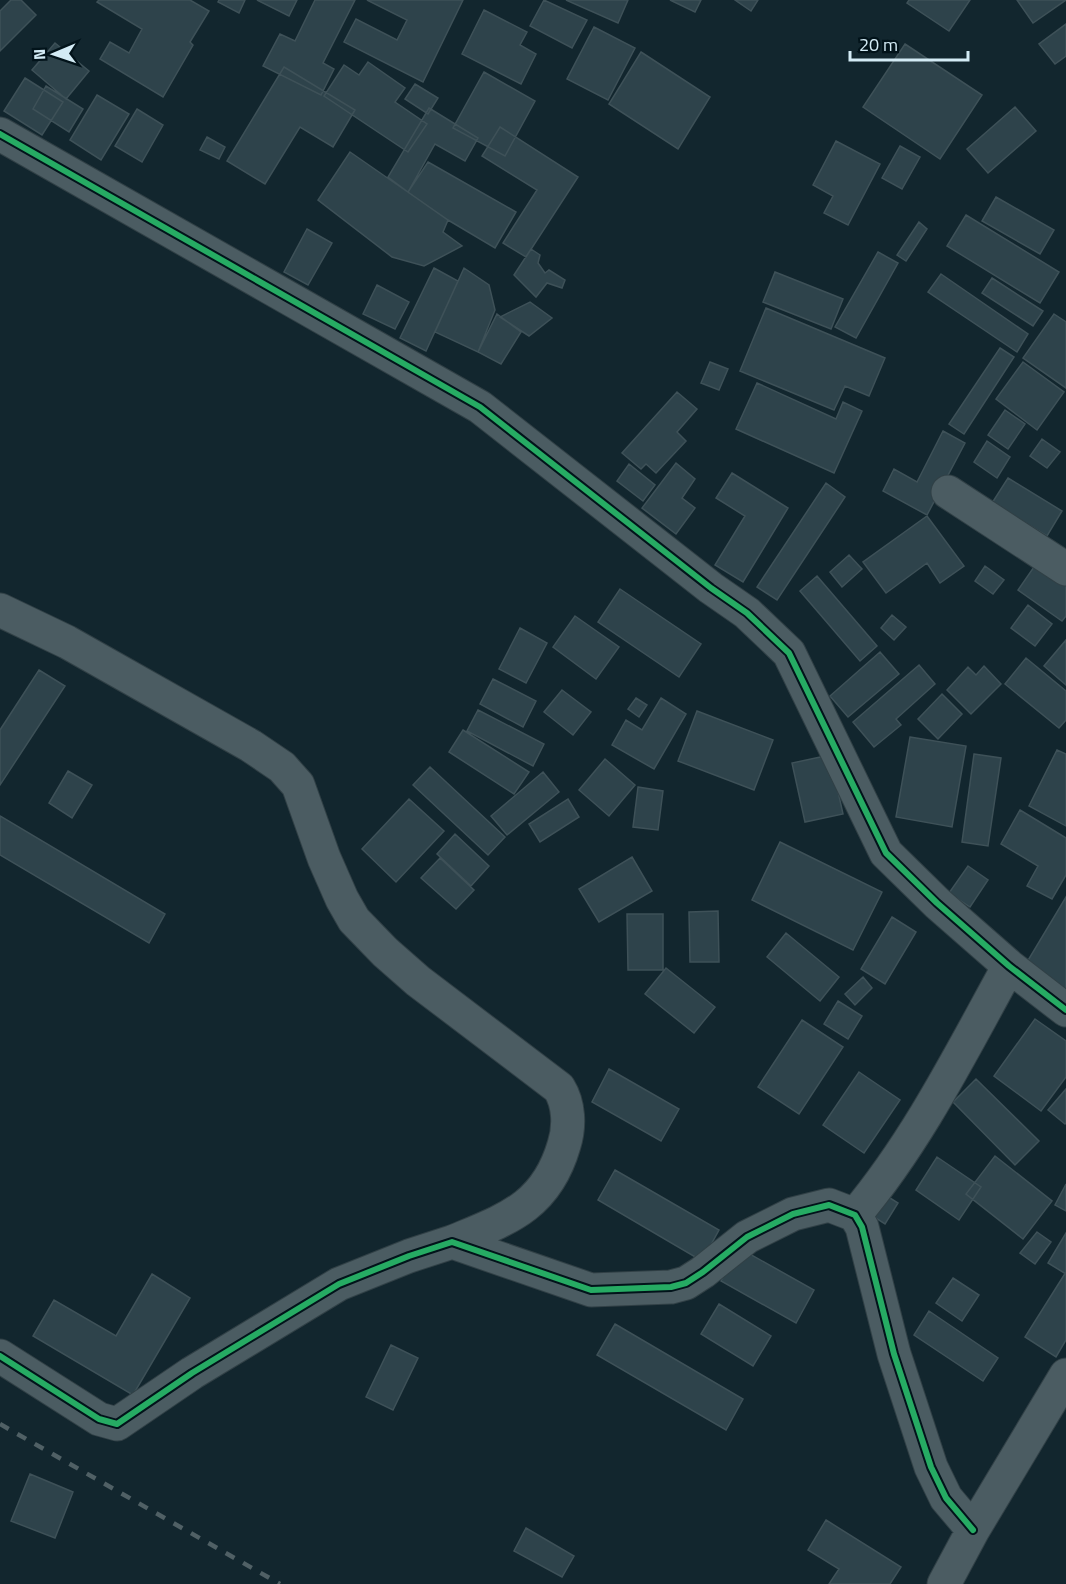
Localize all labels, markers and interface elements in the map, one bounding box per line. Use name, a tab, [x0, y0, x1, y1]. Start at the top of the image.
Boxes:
north arrow	[24, 24, 84, 84]
scale bar	[850, 24, 968, 62]
text: 20 m	[859, 31, 898, 58]
text: N	[27, 49, 51, 60]

